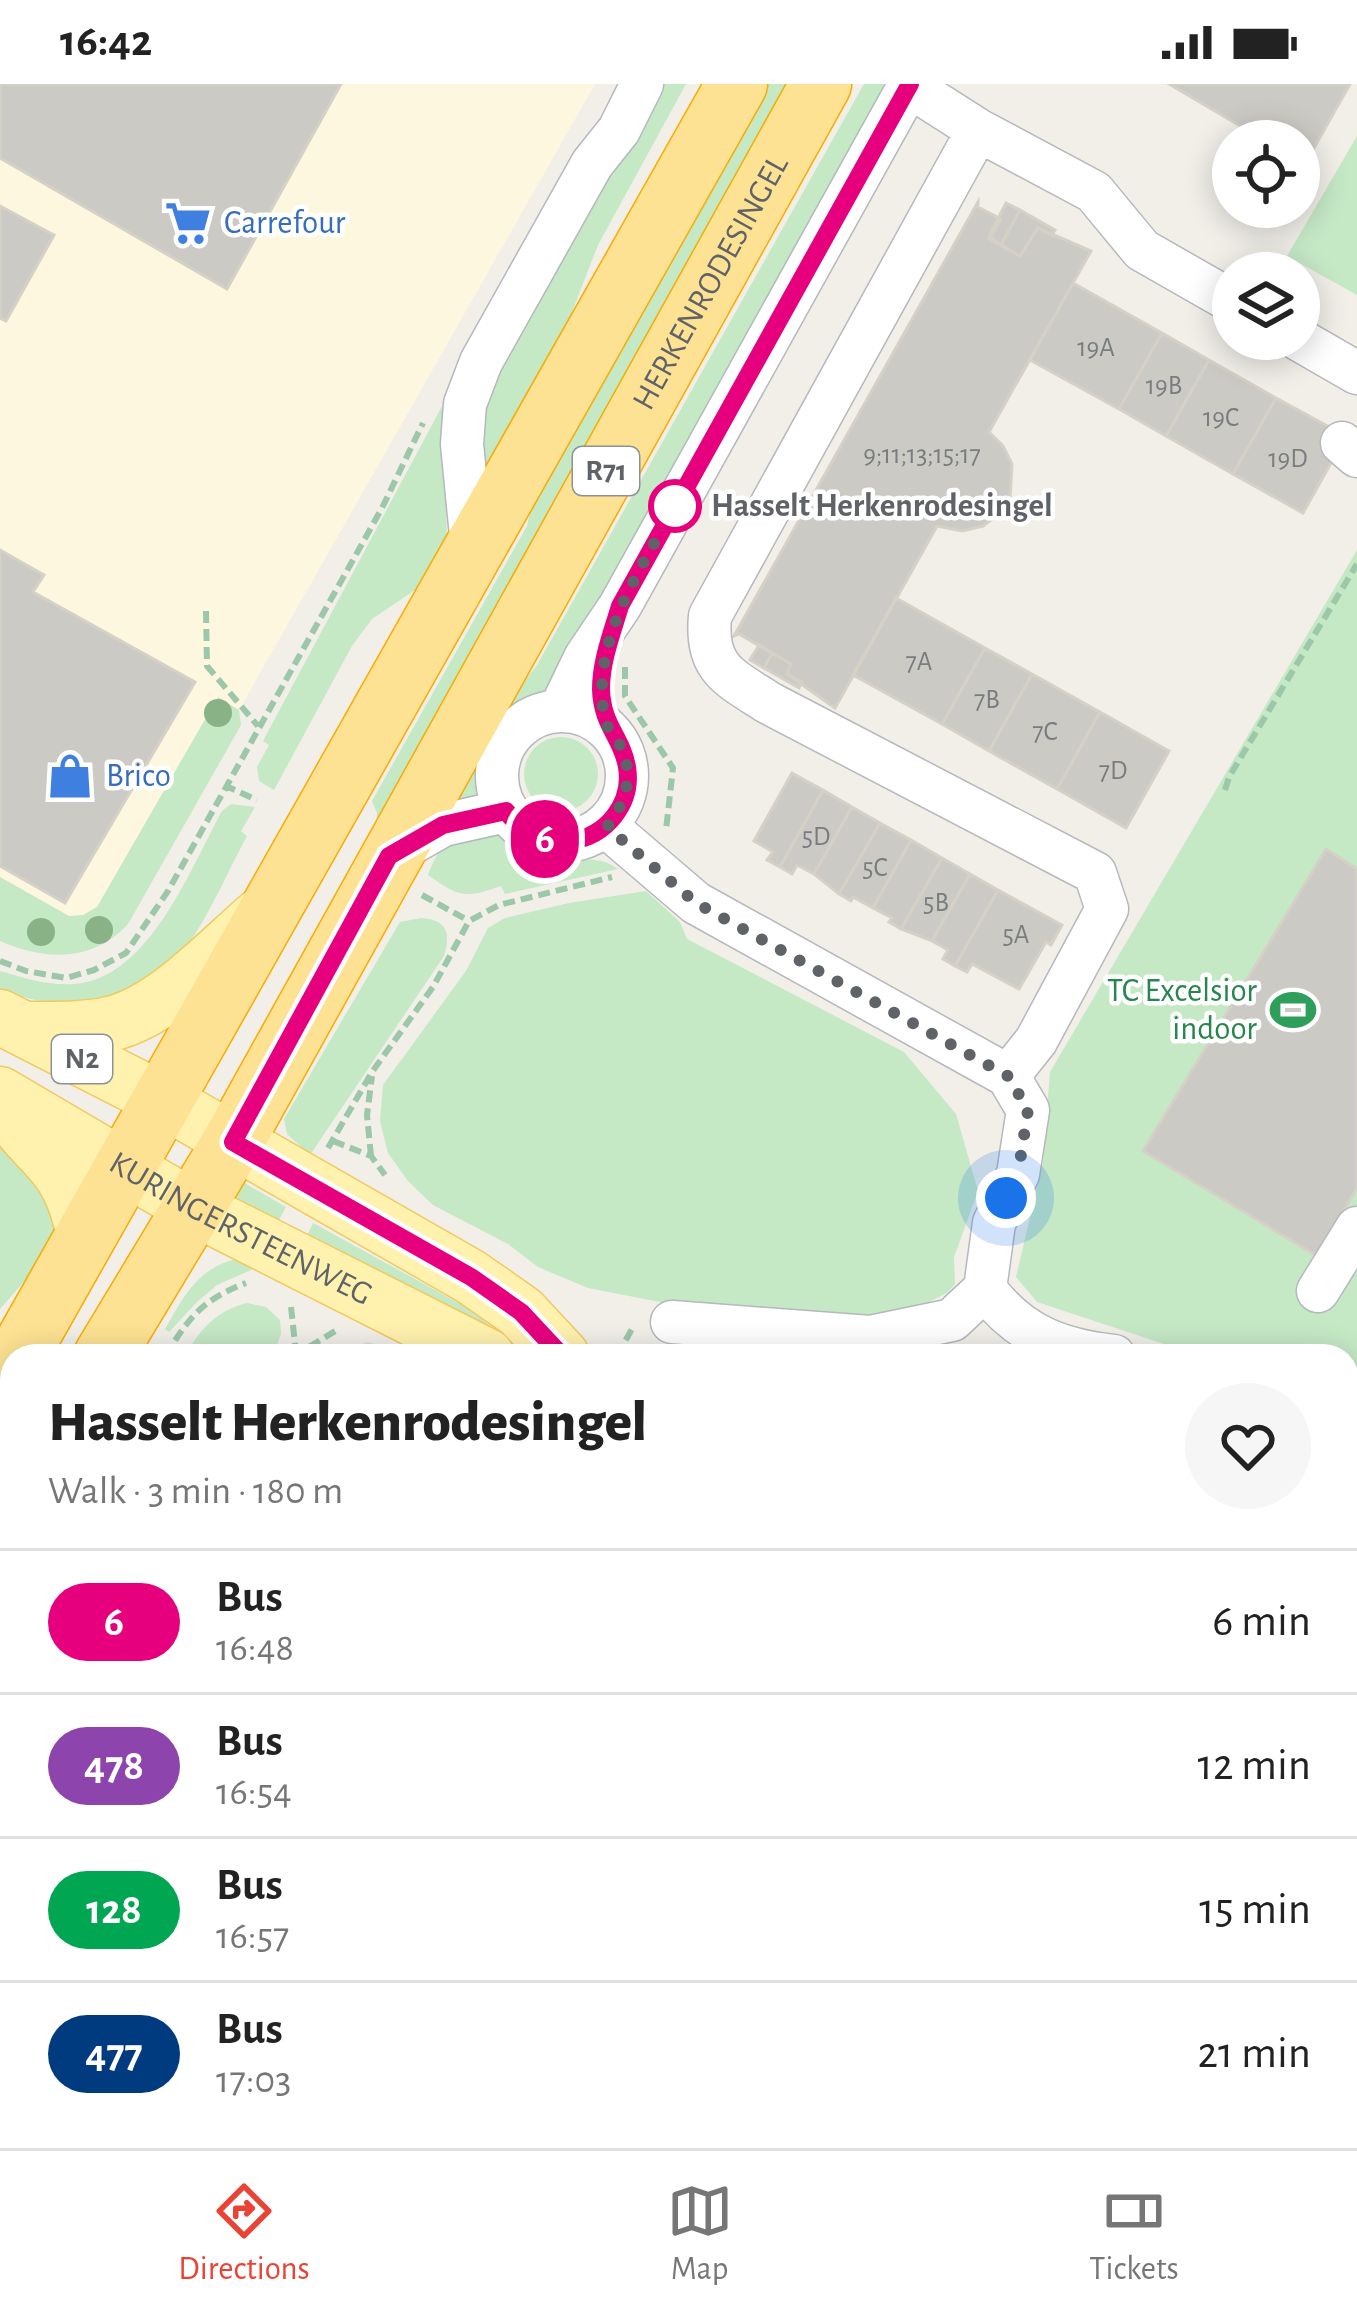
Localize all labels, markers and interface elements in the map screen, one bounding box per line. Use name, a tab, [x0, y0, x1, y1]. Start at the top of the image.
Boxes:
text: 16:42	[60, 19, 152, 64]
map controls	[1212, 120, 1320, 360]
button: locate	[1212, 120, 1320, 228]
street label: HERKENRODESINGEL	[627, 150, 794, 415]
supermarket icon: Carrefour	[163, 198, 213, 248]
place label: Carrefour	[224, 207, 346, 240]
button: layers	[1212, 252, 1320, 360]
house number: 19A	[1077, 334, 1115, 361]
house number: 19B	[1146, 372, 1182, 399]
house number: 19C	[1203, 404, 1239, 431]
house number: 9;11;13;15;17	[863, 441, 981, 468]
house number: 19D	[1268, 445, 1308, 472]
road number: R71	[573, 447, 639, 495]
marker: Hasselt Herkenrodesingel	[650, 481, 700, 531]
place label: Hasselt Herkenrodesingel	[711, 490, 1053, 523]
house number: 7A	[906, 648, 933, 675]
house number: 7B	[974, 686, 1000, 713]
house number: 7C	[1032, 718, 1058, 745]
shop icon: Brico	[45, 751, 95, 801]
house number: 7D	[1099, 757, 1127, 784]
place label: Brico	[106, 760, 171, 793]
line badge: 6	[506, 800, 584, 878]
text: 6	[535, 818, 555, 860]
house number: 5D	[802, 823, 830, 850]
house number: 5C	[862, 854, 888, 881]
house number: 5B	[923, 889, 949, 916]
house number: 5A	[1003, 921, 1030, 948]
place label: TC Excelsior indoor	[1107, 975, 1257, 1046]
sports icon: TC Excelsior indoor	[1268, 985, 1318, 1035]
road number: N2	[52, 1035, 112, 1083]
street label: KURINGERSTEENWEG	[104, 1146, 377, 1311]
your location	[976, 1168, 1036, 1228]
button: heart	[1185, 1383, 1311, 1509]
text: Hasselt Herkenrodesingel	[48, 1394, 647, 1451]
text: Walk · 3 min · 180 m	[48, 1472, 343, 1511]
text: Bus	[216, 1575, 283, 1620]
text: 6 min	[1212, 1599, 1311, 1644]
text: 6	[104, 1601, 124, 1643]
text: 16:48	[216, 1629, 294, 1668]
text: Bus	[216, 1719, 283, 1764]
text: 12 min	[1198, 1743, 1311, 1788]
text: 478	[84, 1745, 144, 1787]
text: 16:54	[216, 1773, 292, 1812]
text: Bus	[216, 1863, 283, 1908]
text: 15 min	[1199, 1887, 1311, 1932]
text: 128	[86, 1889, 142, 1931]
text: 16:57	[216, 1917, 289, 1956]
text: Bus	[216, 2007, 283, 2052]
text: 21 min	[1198, 2031, 1311, 2076]
text: 477	[85, 2033, 143, 2075]
text: 17:03	[216, 2061, 291, 2100]
tab: Directions	[178, 2178, 310, 2290]
tab: Map	[667, 2178, 733, 2290]
tab: Tickets	[1089, 2178, 1179, 2290]

